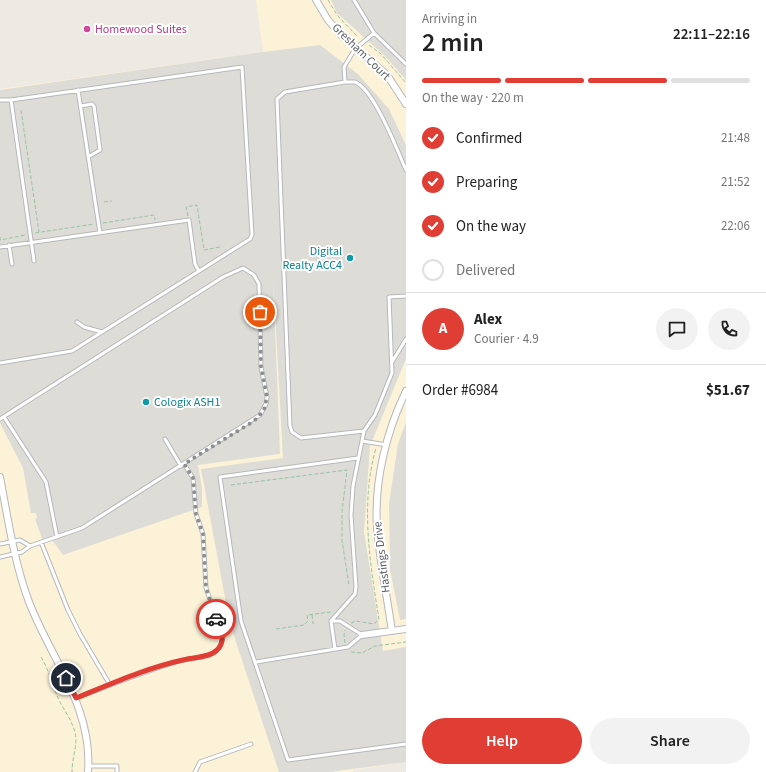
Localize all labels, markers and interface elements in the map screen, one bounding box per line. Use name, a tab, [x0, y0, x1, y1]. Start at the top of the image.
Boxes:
text: Arriving in	[422, 10, 477, 28]
street label: Gresham Court	[328, 20, 394, 84]
place label: Homewood Suites	[95, 21, 187, 38]
marker: Homewood Suites	[82, 24, 92, 34]
text: 2 min	[422, 24, 484, 61]
text: 22:11–22:16	[673, 24, 750, 45]
text: On the way · 220 m	[422, 89, 524, 107]
icon: check	[422, 127, 444, 149]
text: Confirmed	[456, 128, 522, 149]
text: 21:48	[721, 129, 750, 147]
icon: check	[422, 171, 444, 193]
text: Preparing	[456, 172, 517, 193]
text: 21:52	[721, 173, 750, 191]
icon: check	[422, 215, 444, 237]
text: On the way	[456, 216, 526, 237]
text: 22:06	[721, 217, 750, 235]
place label: Digital Realty ACC4	[283, 243, 342, 274]
marker: Digital Realty ACC4	[345, 253, 355, 263]
text: Delivered	[456, 260, 515, 281]
pin	[243, 295, 277, 329]
icon: bag	[249, 301, 271, 323]
button: chat	[656, 308, 698, 350]
button: phone	[708, 308, 750, 350]
text: Alex	[474, 309, 502, 330]
text: A	[439, 318, 447, 339]
text: Courier · 4.9	[474, 330, 539, 348]
text: Order #6984	[422, 380, 498, 401]
text: $51.67	[706, 380, 750, 401]
place label: Cologix ASH1	[154, 394, 220, 411]
marker: Cologix ASH1	[141, 397, 151, 407]
street label: Hastings Drive	[369, 520, 395, 594]
courier	[196, 599, 236, 639]
icon: car	[205, 608, 227, 630]
pin	[49, 661, 83, 695]
icon: home	[55, 667, 77, 689]
button: Help	[422, 718, 582, 764]
button: Share	[590, 718, 750, 764]

